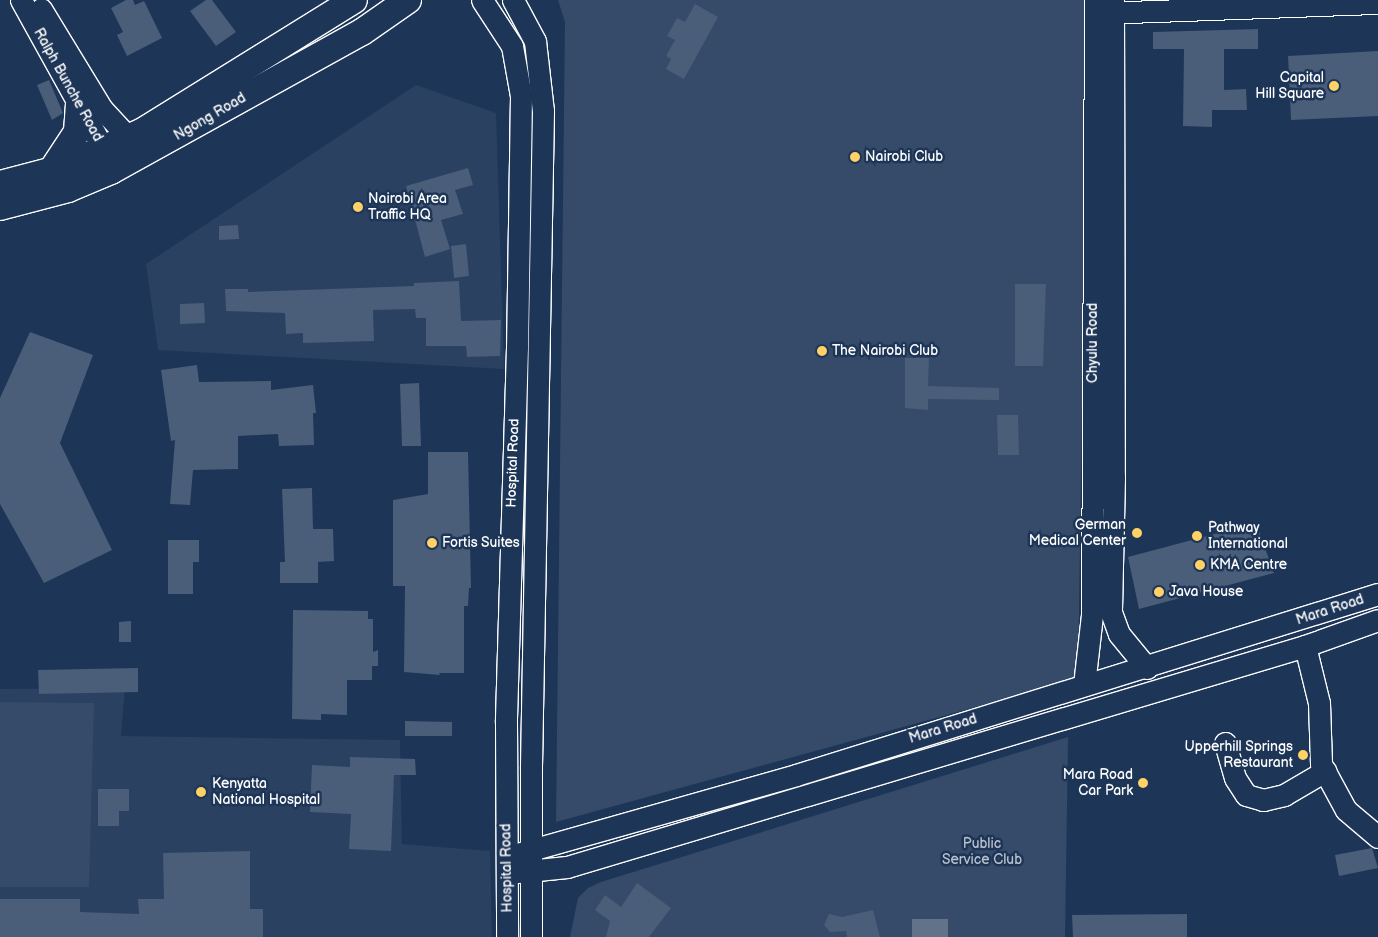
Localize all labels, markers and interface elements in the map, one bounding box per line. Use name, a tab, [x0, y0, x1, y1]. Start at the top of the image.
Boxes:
street label: Ralph Bunche Road	[30, 25, 106, 145]
place label: Capital Hill Square	[1255, 70, 1324, 102]
marker: Capital Hill Square	[1328, 80, 1340, 92]
street label: Ngong Road	[171, 90, 249, 144]
place label: Nairobi Club	[865, 149, 943, 165]
marker: Nairobi Club	[849, 151, 861, 163]
place label: Nairobi Area Traffic HQ	[368, 191, 447, 223]
marker: Nairobi Area Traffic HQ	[352, 201, 364, 213]
street label: Chyulu Road	[1085, 303, 1101, 383]
place label: The Nairobi Club	[832, 343, 938, 359]
marker: The Nairobi Club	[816, 345, 828, 357]
street label: Hospital Road	[503, 418, 523, 508]
place label: German Medical Center	[1029, 517, 1126, 550]
place label: Pathway International	[1208, 520, 1288, 552]
marker: German Medical Center	[1130, 526, 1144, 540]
marker: Pathway International	[1190, 529, 1204, 543]
place label: Fortis Suites	[442, 535, 520, 551]
marker: Fortis Suites	[426, 537, 438, 549]
place label: KMA Centre	[1210, 557, 1287, 573]
marker: KMA Centre	[1194, 559, 1206, 571]
place label: Java House	[1169, 584, 1243, 600]
marker: Java House	[1153, 586, 1165, 598]
street label: Mara Road	[1294, 591, 1366, 629]
street label: Mara Road	[907, 711, 979, 747]
place label: Upperhill Springs Restaurant	[1184, 739, 1293, 772]
marker: Upperhill Springs Restaurant	[1297, 749, 1309, 761]
place label: Mara Road Car Park	[1063, 767, 1133, 800]
place label: Kenyatta National Hospital	[212, 776, 320, 809]
marker: Mara Road Car Park	[1137, 777, 1149, 789]
marker: Kenyatta National Hospital	[194, 785, 208, 799]
street label: Hospital Road	[498, 823, 516, 913]
park label: Public Service Club	[942, 836, 1022, 869]

